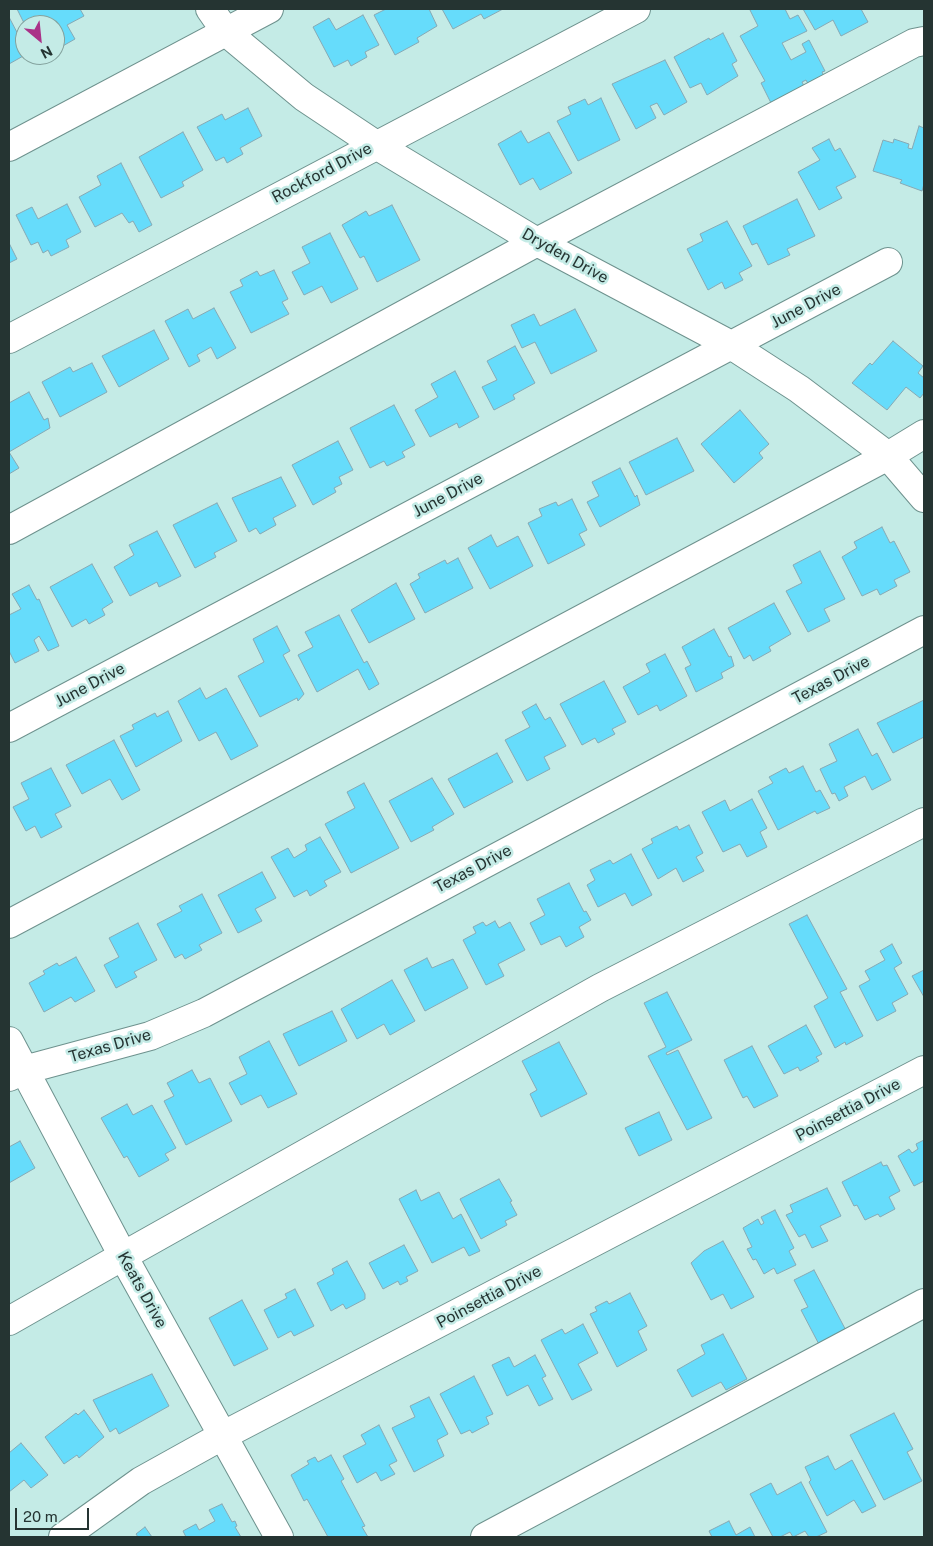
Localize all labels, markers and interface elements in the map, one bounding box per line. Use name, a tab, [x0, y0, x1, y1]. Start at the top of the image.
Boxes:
north arrow	[15, 15, 65, 65]
text: N	[38, 43, 55, 62]
street label: Rockford Drive	[269, 139, 375, 207]
street label: Dryden Drive	[518, 224, 612, 288]
street label: June Drive	[768, 280, 844, 332]
street label: June Drive	[410, 469, 486, 521]
street label: Texas Drive	[789, 652, 873, 708]
street label: June Drive	[52, 659, 128, 711]
street label: Texas Drive	[431, 841, 515, 897]
street label: Texas Drive	[67, 1025, 153, 1067]
street label: Poinsettia Drive	[792, 1074, 904, 1146]
street label: Keats Drive	[113, 1248, 171, 1332]
street label: Poinsettia Drive	[433, 1261, 545, 1333]
scale bar	[18, 1498, 91, 1530]
text: 20 m	[23, 1508, 58, 1525]

